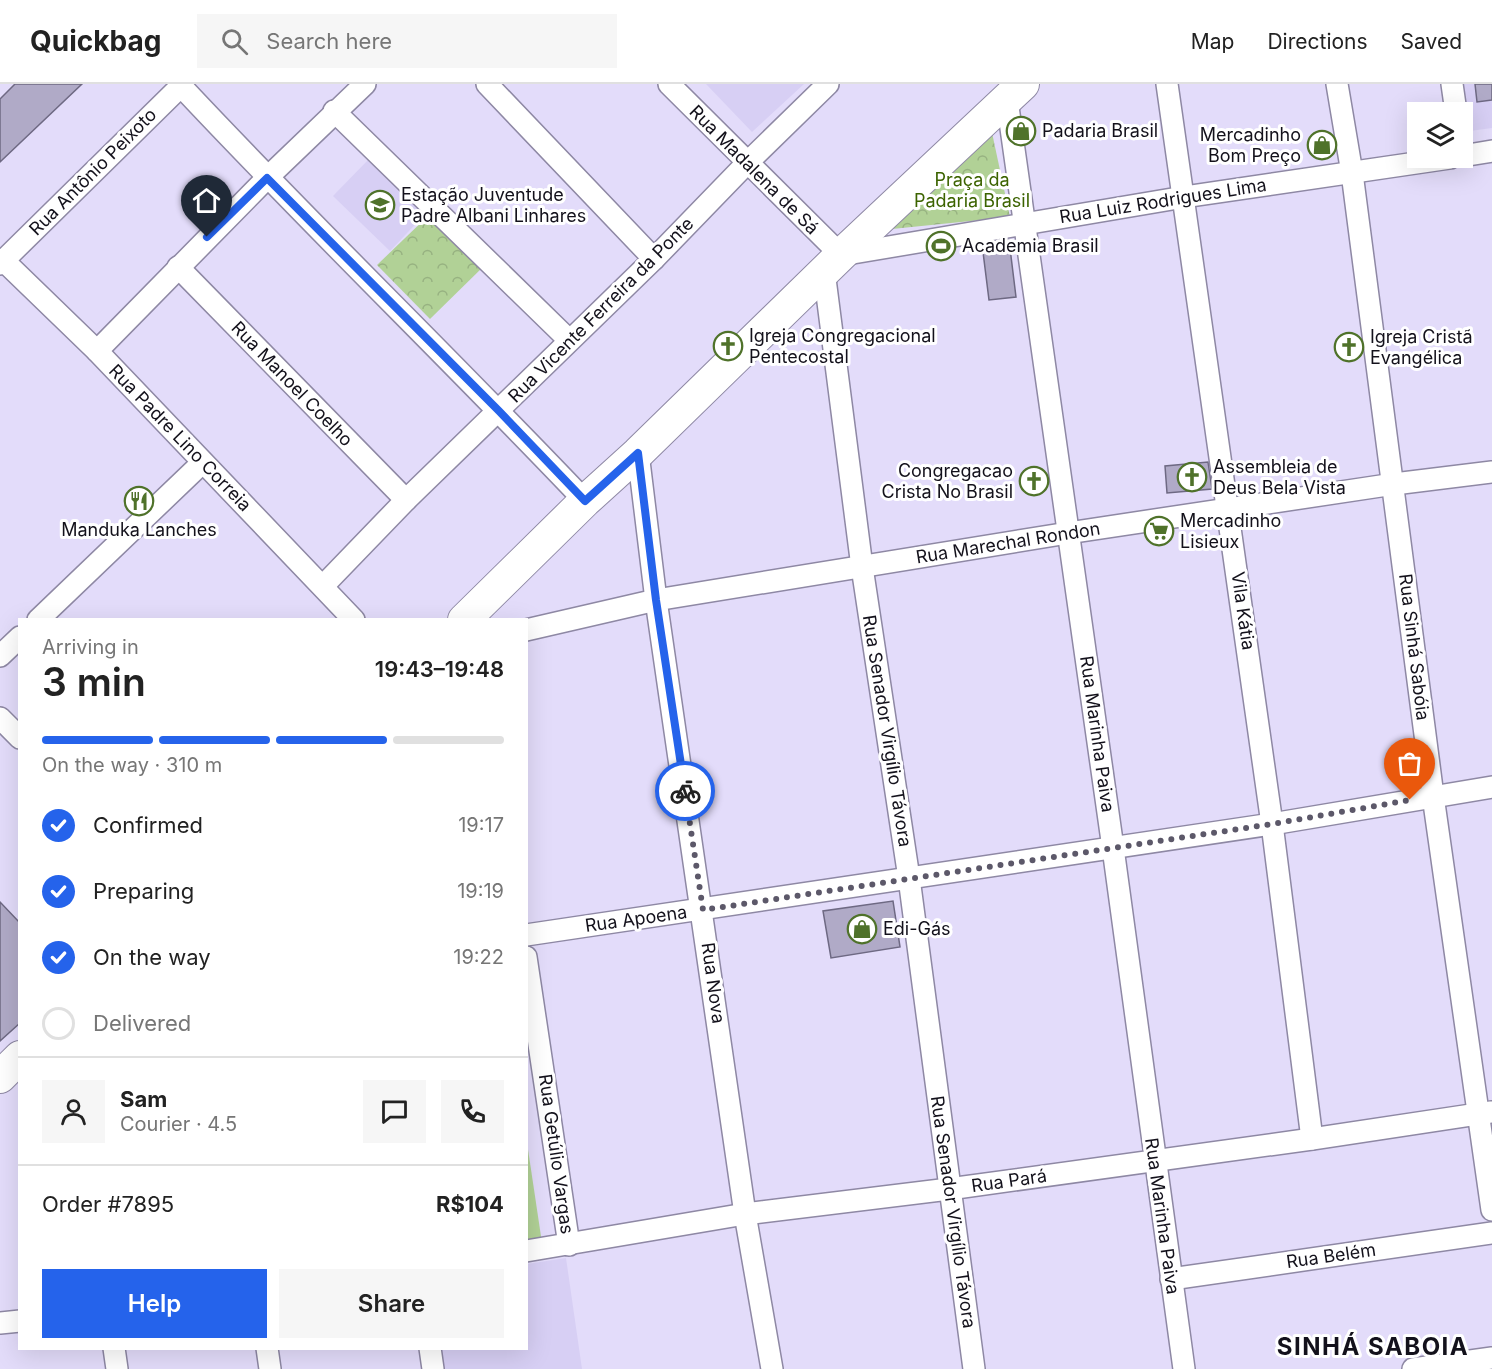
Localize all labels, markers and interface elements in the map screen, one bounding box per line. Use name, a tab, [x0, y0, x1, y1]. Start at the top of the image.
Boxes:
search box	[197, 14, 617, 68]
text: Quickbag	[30, 24, 161, 58]
icon: search	[218, 25, 251, 58]
text: Search here	[266, 28, 392, 54]
text: Map	[1191, 29, 1234, 54]
text: Directions	[1267, 29, 1368, 54]
text: Saved	[1401, 29, 1462, 54]
street label: Rua Madalena de Sá	[685, 101, 823, 239]
map controls	[1407, 102, 1473, 168]
button: layers	[1407, 102, 1473, 168]
street label: Rua Antônio Peixoto	[25, 104, 160, 239]
shop icon: Padaria Brasil	[1005, 115, 1037, 147]
place label: Padaria Brasil	[1042, 120, 1158, 141]
place label: Mercadinho Bom Preço	[1200, 124, 1301, 166]
shop icon: Mercadinho Bom Preço	[1306, 129, 1338, 161]
park label: Praça da Padaria Brasil	[914, 169, 1030, 211]
street label: Rua Luiz Rodrigues Lima	[1058, 174, 1268, 227]
pin	[181, 175, 232, 237]
icon: home	[190, 184, 223, 217]
place label: Estação Juventude Padre Albani Linhares	[401, 184, 586, 226]
school or university icon: Estação Juventude Padre Albani Linhares	[364, 189, 396, 221]
street label: Rua Vicente Ferreira da Ponte	[504, 213, 697, 406]
sports icon: Academia Brasil	[925, 230, 957, 262]
place label: Academia Brasil	[962, 235, 1099, 256]
street label: Rua Manoel Coelho	[227, 317, 357, 450]
place label: Igreja Congregacional Pentecostal	[749, 325, 936, 367]
place label: Igreja Cristã Evangélica	[1370, 326, 1473, 368]
church icon: Igreja Congregacional Pentecostal	[712, 330, 744, 362]
church icon: Igreja Cristã Evangélica	[1333, 331, 1365, 363]
street label: Rua Padre Lino Correia	[105, 360, 256, 515]
place label: Assembleia de Deus Bela Vista	[1213, 456, 1346, 498]
place label: Congregacao Crista No Brasil	[881, 460, 1013, 502]
church icon: Assembleia de Deus Bela Vista	[1176, 461, 1208, 493]
church icon: Congregacao Crista No Brasil	[1018, 465, 1050, 497]
restaurant icon: Manduka Lanches	[123, 485, 155, 517]
place label: Mercadinho Lisieux	[1180, 510, 1281, 552]
supermarket icon: Mercadinho Lisieux	[1143, 515, 1175, 547]
street label: Rua Marechal Rondon	[914, 518, 1102, 567]
place label: Manduka Lanches	[61, 519, 217, 540]
street label: Vila Kátia	[1228, 570, 1259, 651]
street label: Rua Sinhá Sabóia	[1395, 572, 1434, 722]
street label: Rua Senador Virgílio Távora	[859, 613, 916, 848]
text: Arriving in	[42, 635, 139, 659]
street label: Rua Marinha Paiva	[1076, 654, 1119, 813]
text: 19:43–19:48	[375, 656, 504, 682]
text: 3 min	[42, 658, 146, 705]
pin	[1384, 738, 1435, 800]
icon: bag	[1393, 747, 1426, 780]
text: On the way · 310 m	[42, 753, 222, 777]
courier	[655, 761, 715, 821]
icon: bike	[669, 775, 702, 808]
icon: check	[42, 809, 75, 842]
text: Confirmed	[93, 812, 203, 838]
text: 19:17	[458, 813, 504, 837]
icon: check	[42, 875, 75, 908]
text: Preparing	[93, 878, 194, 904]
text: 19:19	[457, 879, 504, 903]
street label: Rua Apoena	[584, 901, 688, 936]
shop icon: Edi-Gás	[846, 913, 878, 945]
place label: Edi-Gás	[883, 918, 951, 939]
icon: check	[42, 941, 75, 974]
street label: Rua Nova	[697, 941, 730, 1025]
text: On the way	[93, 944, 211, 970]
text: 19:22	[453, 945, 504, 969]
text: Delivered	[93, 1010, 191, 1036]
street label: Rua Getúlio Vargas	[535, 1073, 578, 1235]
button: person	[42, 1080, 105, 1143]
button: chat	[363, 1080, 426, 1143]
button: phone	[441, 1080, 504, 1143]
text: Sam	[120, 1086, 167, 1112]
street label: Rua Senador Virgílio Távora	[927, 1094, 980, 1330]
text: Courier · 4.5	[120, 1112, 237, 1136]
street label: Rua Marinha Paiva	[1141, 1136, 1184, 1295]
street label: Rua Pará	[970, 1165, 1048, 1196]
text: Order #7895	[42, 1191, 174, 1217]
text: R$104	[436, 1191, 504, 1217]
street label: Rua Belém	[1285, 1239, 1377, 1272]
button: Help	[42, 1269, 267, 1338]
button: Share	[279, 1269, 504, 1338]
district label: SINHÁ SABOIA	[1277, 1332, 1469, 1361]

